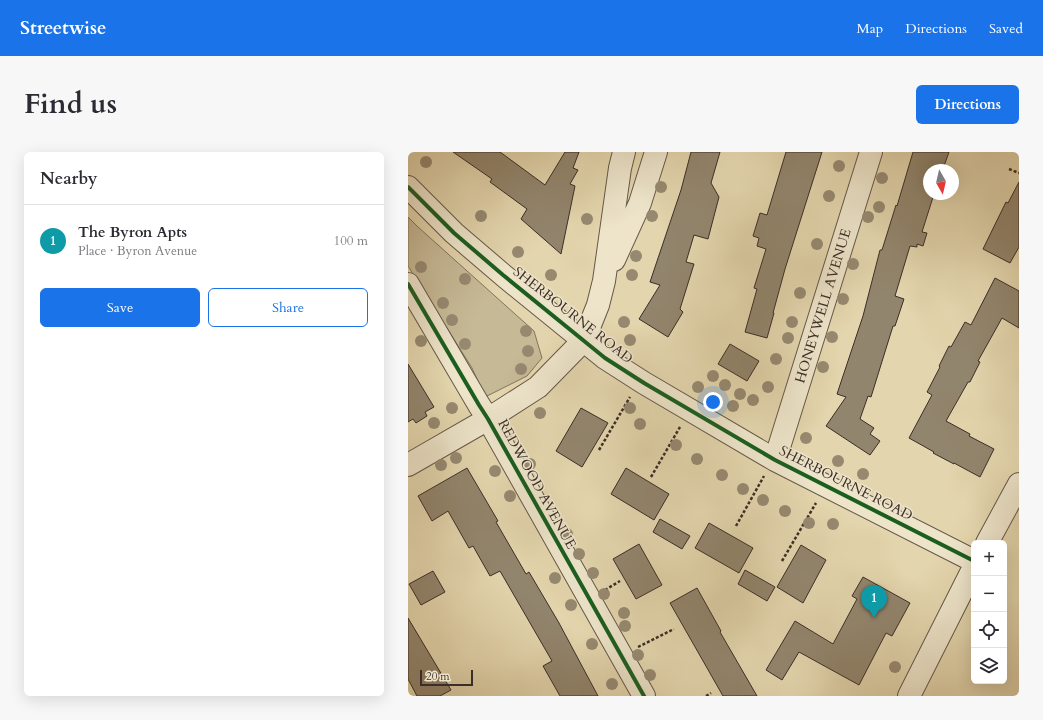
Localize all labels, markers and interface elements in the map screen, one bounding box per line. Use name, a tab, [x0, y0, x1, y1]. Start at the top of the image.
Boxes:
text: Streetwise	[20, 15, 107, 41]
text: Map	[857, 19, 883, 38]
text: Directions	[905, 19, 967, 38]
text: Saved	[989, 19, 1023, 38]
text: Find us	[24, 85, 117, 123]
button: Directions	[916, 85, 1019, 124]
north arrow	[923, 164, 959, 200]
text: Nearby	[40, 167, 97, 190]
text: The Byron Apts	[78, 222, 187, 242]
street label: HONEYWELL AVENUE	[790, 226, 856, 386]
text: 1	[50, 232, 56, 250]
text: 100 m	[334, 232, 368, 250]
text: Place · Byron Avenue	[78, 242, 197, 260]
street label: SHERBOURNE ROAD	[509, 262, 637, 368]
button: Save	[40, 288, 200, 327]
button: Share	[208, 288, 368, 327]
your location	[703, 392, 723, 412]
street label: REDWOOD AVENUE	[493, 416, 581, 553]
street label: SHERBOURNE ROAD	[776, 441, 916, 525]
map controls	[971, 540, 1007, 684]
button: +	[971, 540, 1007, 576]
button: −	[971, 576, 1007, 612]
pin: 1	[861, 585, 887, 618]
button: locate	[971, 612, 1007, 648]
button: layers	[971, 648, 1007, 684]
scale bar	[420, 668, 473, 687]
text: 20 m	[426, 669, 450, 684]

